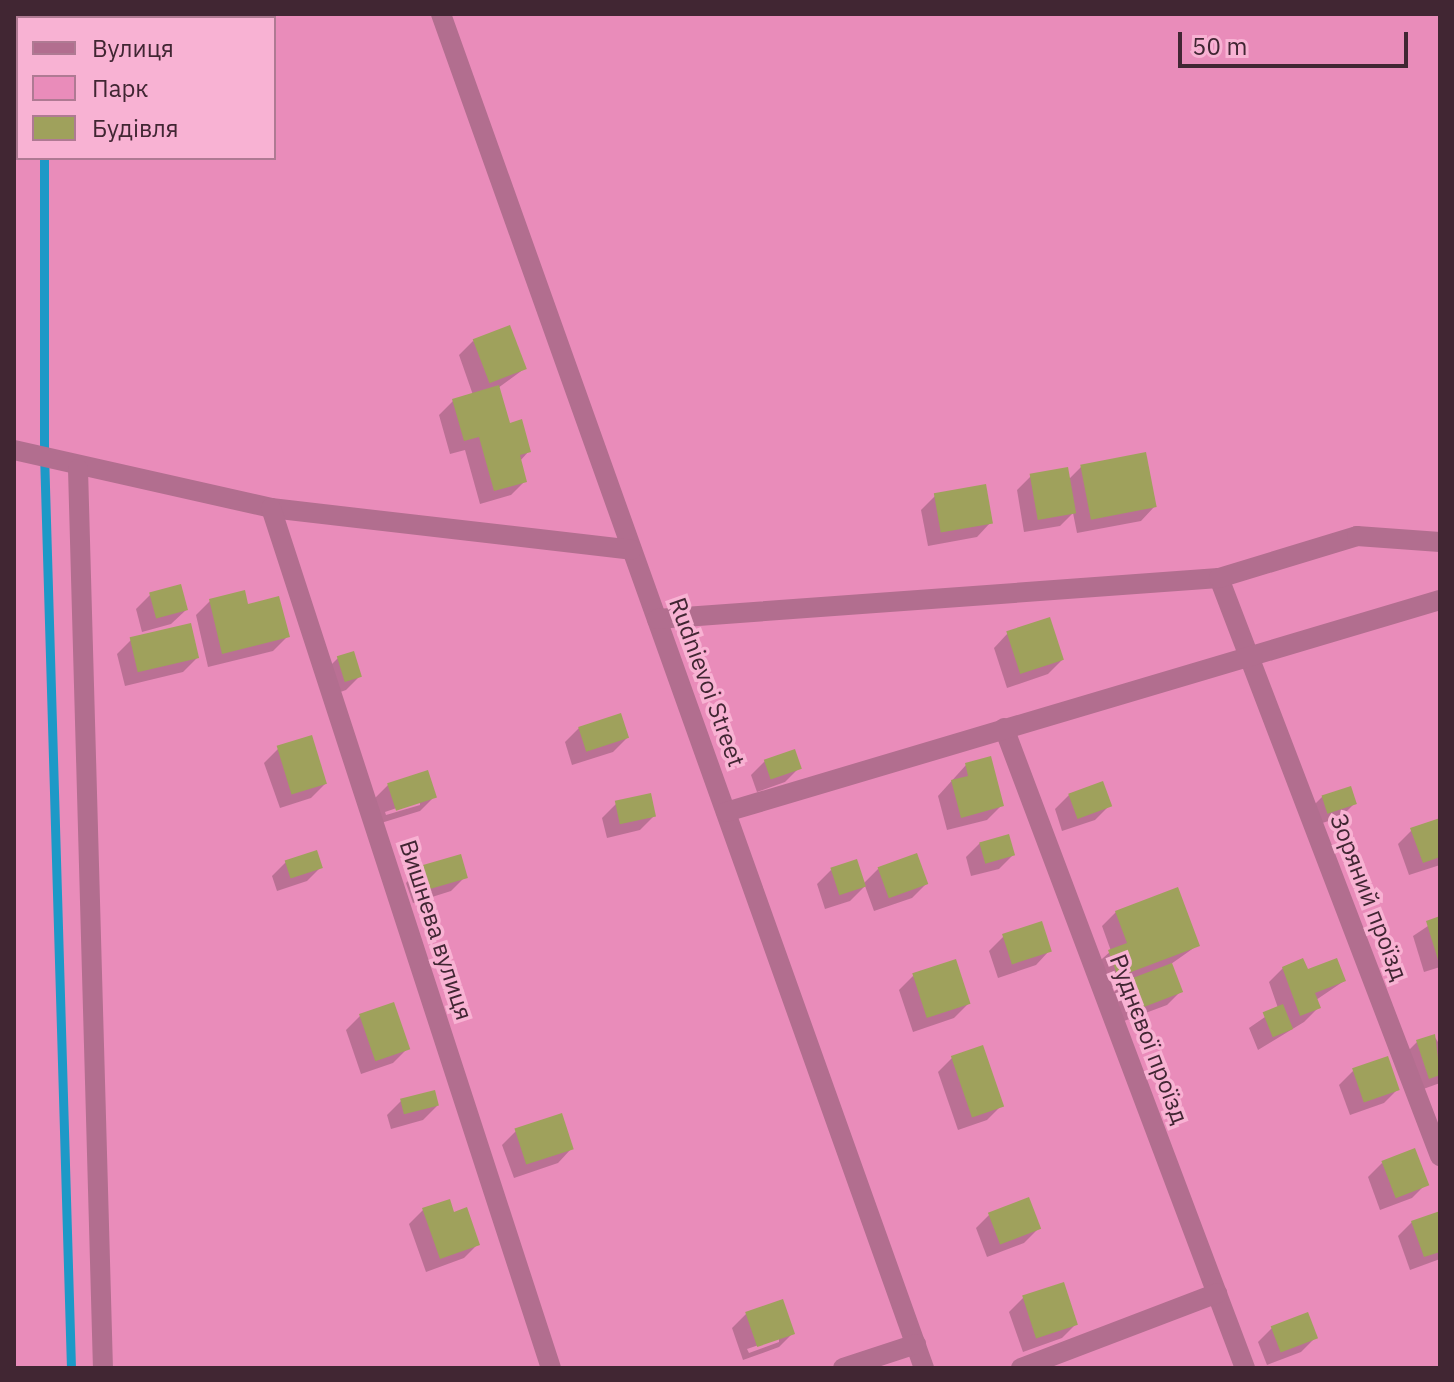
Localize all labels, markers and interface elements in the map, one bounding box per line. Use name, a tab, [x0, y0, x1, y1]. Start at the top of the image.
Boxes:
legend	[16, 16, 276, 160]
scale bar	[1182, 16, 1412, 66]
text: 50 m	[1192, 30, 1247, 62]
text: Вулиця	[92, 32, 174, 64]
text: Парк	[92, 72, 149, 104]
text: Будівля	[92, 112, 179, 144]
street label: Rudnievoi Street	[663, 593, 751, 771]
street label: Зоряний проїзд	[1324, 810, 1414, 984]
street label: Вишнева вулиця	[393, 836, 479, 1024]
street label: Руднєвої проїзд	[1103, 950, 1195, 1128]

